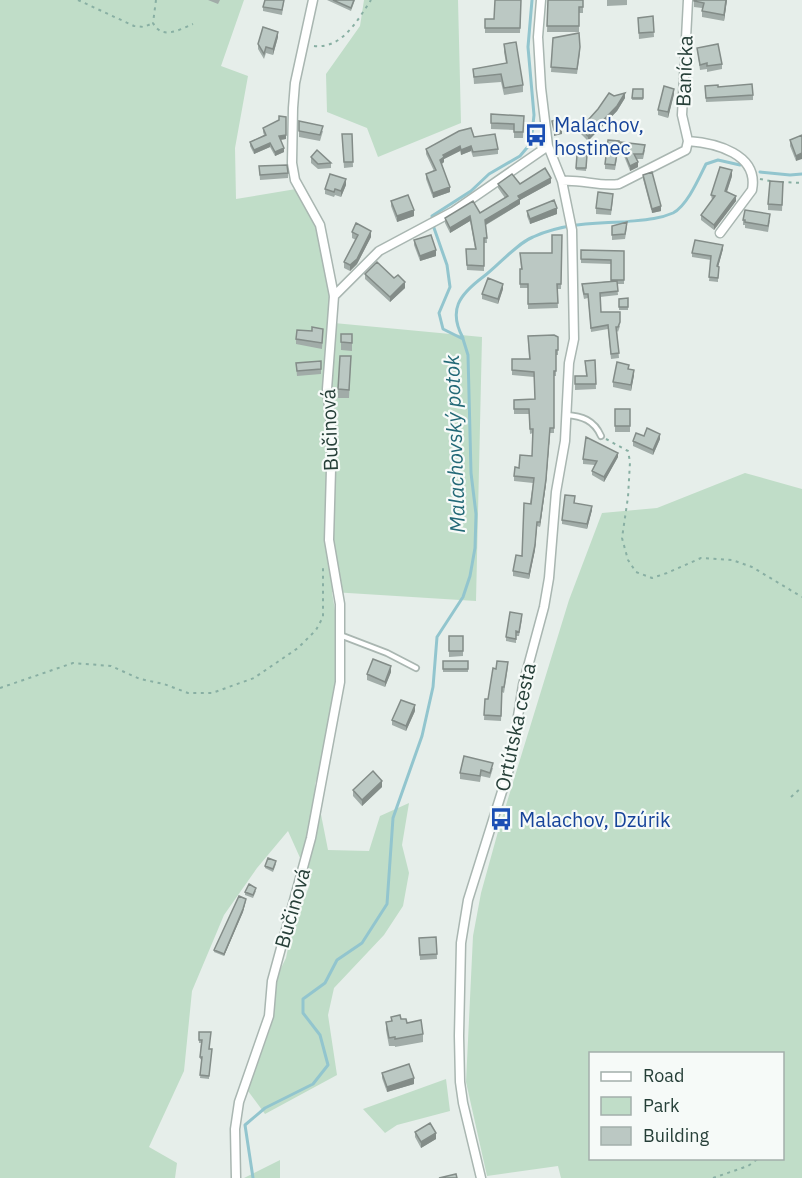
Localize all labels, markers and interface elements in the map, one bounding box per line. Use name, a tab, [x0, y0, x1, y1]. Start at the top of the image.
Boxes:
street label: Banícka	[669, 35, 699, 107]
place label: Malachov, hostinec	[554, 111, 644, 161]
bus stop icon: Malachov, hostinec	[523, 122, 549, 148]
water label: Malachovský potok	[437, 353, 471, 534]
street label: Bučinová	[314, 388, 344, 472]
street label: Ortútska cesta	[488, 660, 542, 794]
bus stop icon: Malachov, Dzúrik	[488, 806, 514, 832]
place label: Malachov, Dzúrik	[519, 806, 671, 833]
street label: Bučinová	[268, 864, 316, 951]
legend	[589, 1052, 784, 1160]
text: Road	[643, 1064, 684, 1087]
text: Park	[643, 1094, 680, 1117]
text: Building	[643, 1124, 710, 1147]

